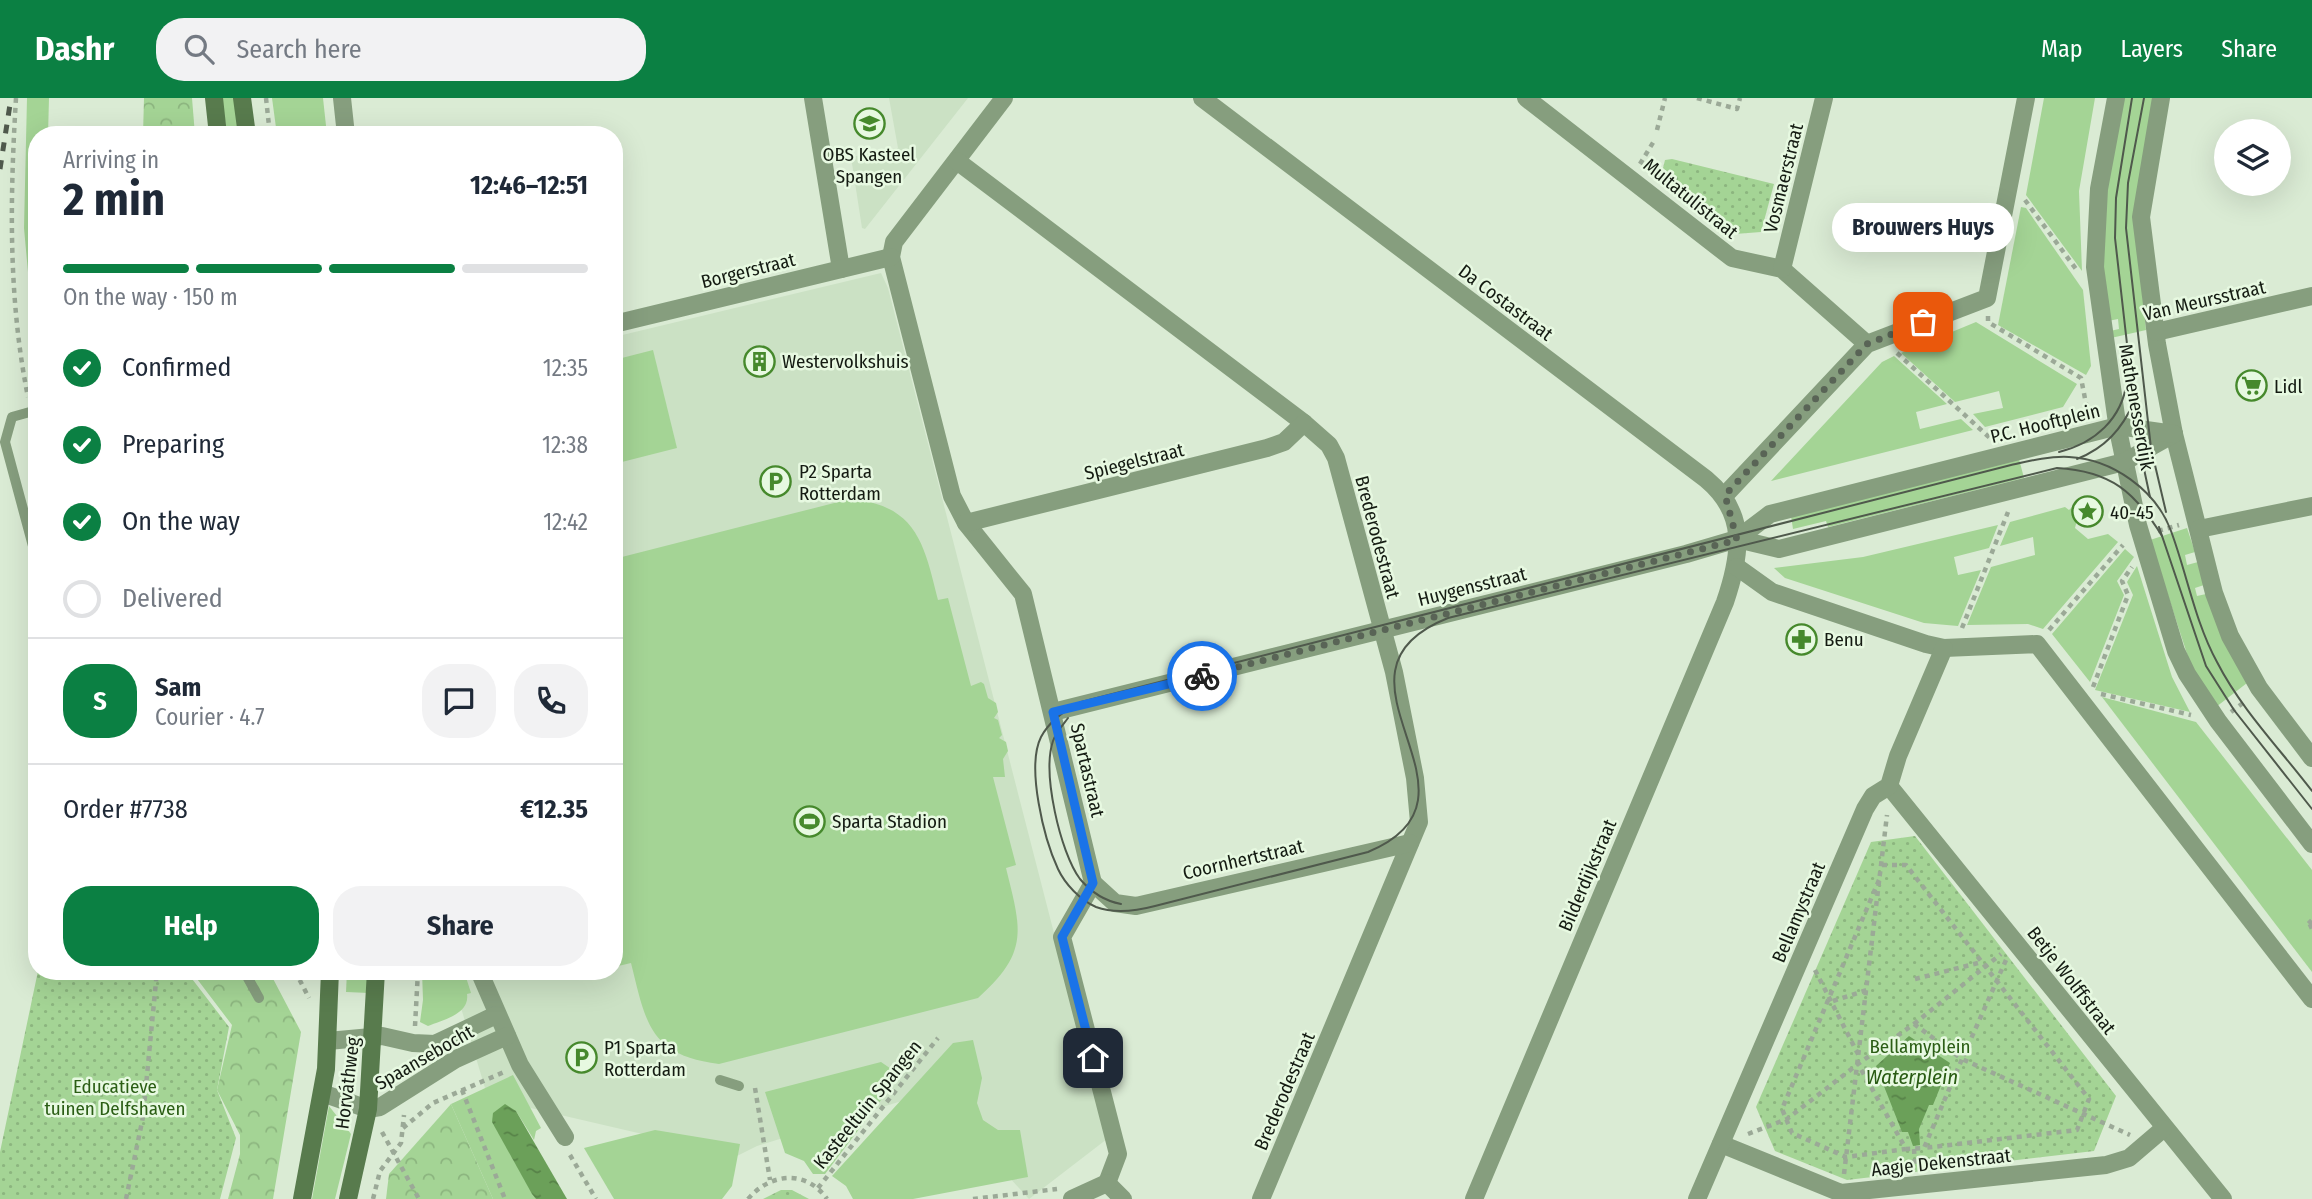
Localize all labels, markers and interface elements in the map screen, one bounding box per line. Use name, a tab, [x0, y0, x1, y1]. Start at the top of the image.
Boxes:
search box	[156, 18, 646, 81]
text: Dashr	[35, 29, 114, 69]
icon: search	[180, 30, 218, 68]
text: Search here	[236, 34, 362, 65]
text: Map	[2041, 35, 2083, 63]
text: Layers	[2121, 35, 2183, 63]
text: Share	[2221, 35, 2277, 63]
school or university icon: OBS Kasteel Spangen	[852, 106, 886, 140]
map controls	[2214, 119, 2291, 196]
button: layers	[2214, 119, 2291, 196]
street label: Vosmaerstraat	[1759, 120, 1808, 235]
place label: OBS Kasteel Spangen	[823, 143, 915, 188]
text: Arriving in	[63, 146, 159, 174]
street label: Multatulistraat	[1639, 153, 1743, 244]
text: 12:46–12:51	[470, 170, 588, 201]
text: 2 min	[63, 172, 165, 227]
callout: Brouwers Huys	[1832, 203, 2014, 252]
text: Brouwers Huys	[1852, 213, 1994, 241]
street label: Borgerstraat	[699, 247, 798, 293]
street label: Da Costastraat	[1454, 259, 1558, 346]
street label: Van Meursstraat	[2141, 275, 2268, 326]
text: On the way · 150 m	[63, 283, 238, 311]
pin	[1893, 292, 1953, 352]
icon: bag	[1904, 303, 1942, 341]
street label: Mathenesserdijk	[2114, 342, 2159, 472]
building icon: Westervolkshuis	[742, 344, 776, 378]
icon: check	[63, 349, 101, 387]
place label: Westervolkshuis	[782, 350, 909, 373]
text: Confirmed	[122, 352, 232, 383]
text: 12:35	[543, 354, 588, 382]
supermarket icon: Lidl	[2234, 369, 2268, 403]
place label: Lidl	[2274, 375, 2302, 398]
street label: P.C. Hooftplein	[1988, 399, 2102, 448]
icon: check	[63, 426, 101, 464]
text: Preparing	[122, 429, 224, 460]
text: 12:38	[542, 431, 588, 459]
street label: Spiegelstraat	[1082, 438, 1187, 485]
place label: P2 Sparta Rotterdam	[799, 460, 881, 505]
parking icon: P2 Sparta Rotterdam	[759, 465, 793, 499]
street label: Brederodestraat	[1350, 473, 1405, 602]
place icon: 40-45	[2070, 495, 2104, 529]
place label: 40-45	[2110, 501, 2154, 524]
icon: check	[63, 503, 101, 541]
text: On the way	[122, 506, 240, 537]
text: 12:42	[543, 508, 588, 536]
street label: Huygensstraat	[1416, 562, 1529, 611]
text: Delivered	[122, 583, 223, 614]
pharmacy icon: Benu	[1784, 622, 1818, 656]
place label: Benu	[1824, 628, 1864, 651]
courier	[1167, 641, 1237, 711]
icon: bike	[1183, 657, 1221, 695]
button: chat	[422, 664, 496, 738]
button: phone	[514, 664, 588, 738]
text: Sam	[155, 672, 201, 703]
text: S	[93, 686, 107, 717]
text: Courier · 4.7	[155, 703, 265, 731]
street label: Spartastraat	[1066, 721, 1110, 820]
text: Order #7738	[63, 794, 188, 825]
text: €12.35	[520, 794, 588, 825]
sports icon: Sparta Stadion	[792, 804, 826, 838]
place label: Sparta Stadion	[832, 810, 947, 833]
street label: Bilderdijkstraat	[1554, 815, 1622, 935]
street label: Coornhertstraat	[1180, 834, 1307, 885]
street label: Bellamystraat	[1767, 858, 1830, 966]
button: Help	[63, 886, 319, 966]
button: Share	[333, 886, 588, 966]
street label: Betje Wolffstraat	[2022, 922, 2121, 1039]
street label: Spaansebocht	[371, 1020, 478, 1095]
pin	[1063, 1028, 1123, 1088]
street label: Brederodestraat	[1249, 1028, 1320, 1154]
street label: Kasteeltuin Spangen	[808, 1035, 926, 1173]
park label: Bellamyplein	[1869, 1035, 1971, 1058]
street label: Horváthweg	[330, 1036, 365, 1130]
place label: P1 Sparta Rotterdam	[604, 1036, 686, 1081]
icon: home	[1074, 1039, 1112, 1077]
parking icon: P1 Sparta Rotterdam	[564, 1041, 598, 1075]
water label: Waterplein	[1866, 1064, 1958, 1090]
park label: Educatieve tuinen Delfshaven	[45, 1075, 185, 1120]
street label: Aagje Dekenstraat	[1870, 1144, 2013, 1181]

